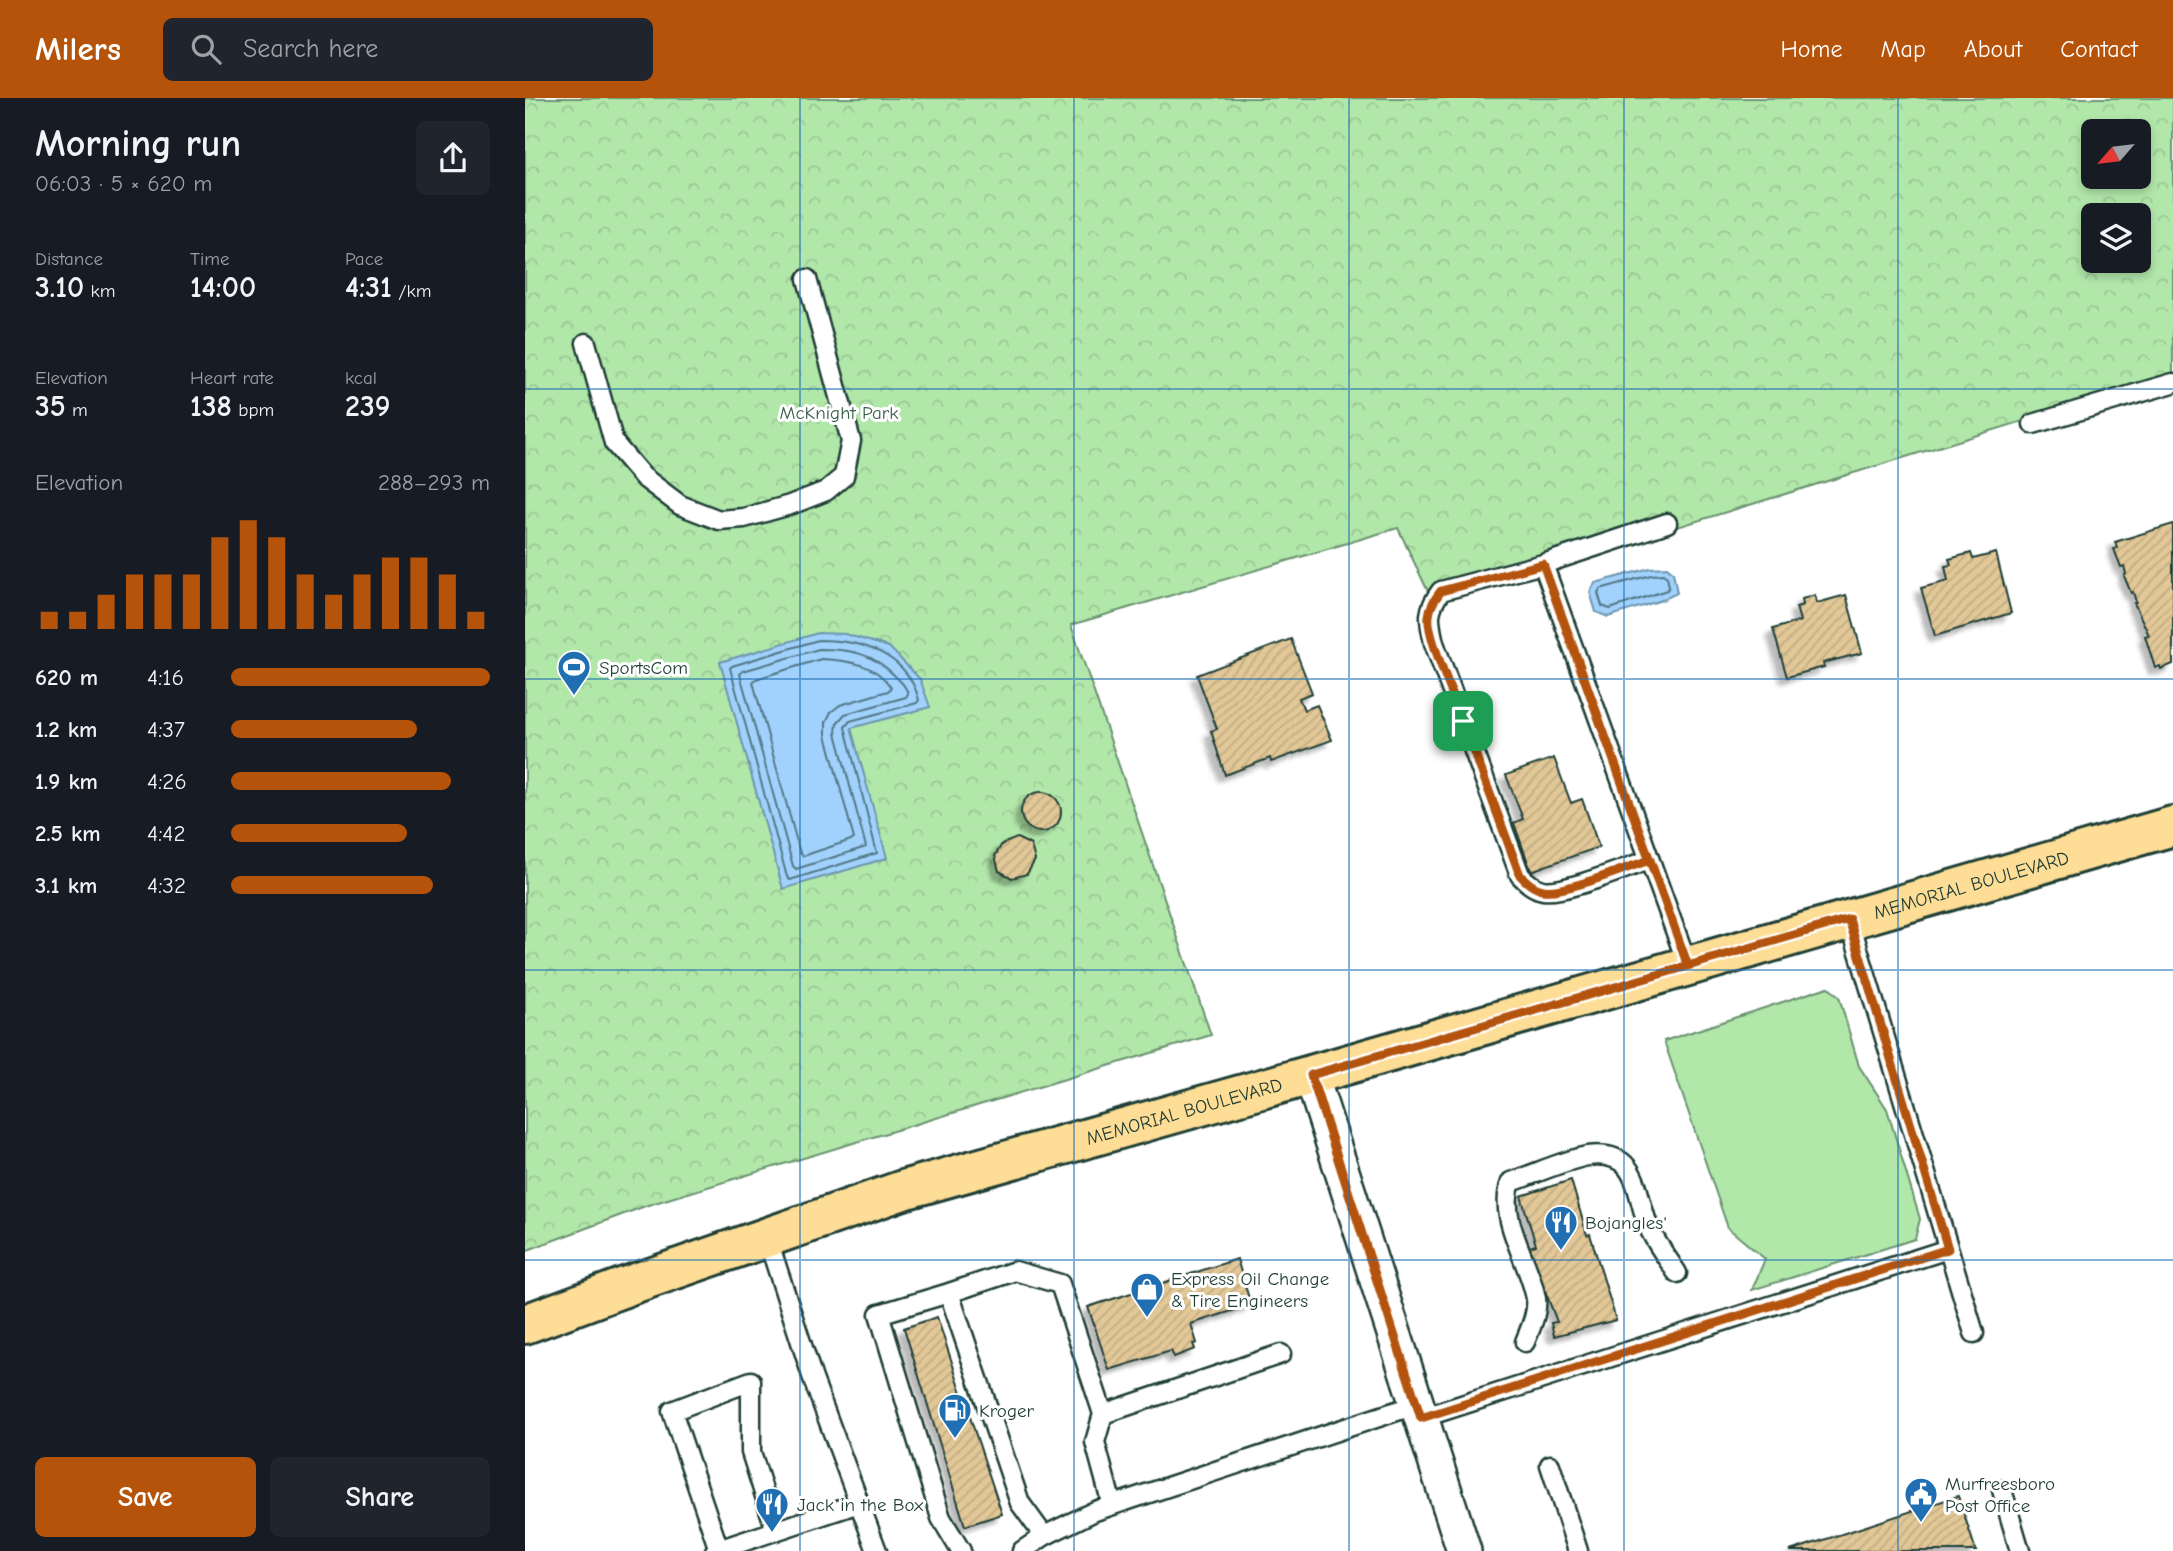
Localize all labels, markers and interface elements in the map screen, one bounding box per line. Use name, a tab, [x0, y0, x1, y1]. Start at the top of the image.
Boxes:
search box	[163, 18, 653, 81]
text: Milers	[35, 30, 121, 68]
icon: search	[187, 30, 225, 68]
text: Search here	[243, 34, 378, 64]
text: Home	[1781, 35, 1842, 63]
text: Map	[1880, 35, 1926, 63]
text: About	[1964, 35, 2022, 63]
text: Contact	[2060, 35, 2138, 63]
north arrow	[2081, 119, 2151, 189]
map controls	[2081, 119, 2151, 273]
button: share	[416, 121, 490, 195]
text: Morning run	[35, 122, 241, 166]
text: 06:03 · 5 × 620 m	[35, 170, 212, 197]
button: layers	[2081, 203, 2151, 273]
text: Distance	[35, 248, 103, 270]
text: Time	[190, 248, 229, 270]
text: Pace	[345, 248, 383, 270]
text: 3.10	[35, 270, 84, 305]
text: 14:00	[190, 270, 256, 305]
text: 4:31	[345, 270, 392, 305]
text: km	[84, 280, 115, 302]
text: /km	[392, 280, 431, 302]
text: Elevation	[35, 367, 108, 389]
text: Heart rate	[190, 367, 274, 389]
text: kcal	[345, 367, 377, 389]
text: 35	[35, 389, 66, 424]
text: 138	[190, 389, 232, 424]
text: 239	[345, 389, 390, 424]
text: m	[66, 399, 88, 421]
text: bpm	[232, 399, 274, 421]
park label: McKnight Park	[780, 402, 899, 424]
text: Elevation	[35, 469, 123, 496]
text: 288–293 m	[378, 469, 490, 496]
sports icon: SportsCom	[555, 648, 593, 697]
place label: SportsCom	[599, 657, 688, 679]
text: 620 m	[35, 664, 98, 691]
text: 4:16	[147, 664, 184, 691]
pin	[1433, 691, 1493, 751]
icon: arrive	[1444, 702, 1482, 740]
text: 1.2 km	[35, 716, 97, 743]
text: 4:37	[147, 716, 185, 743]
text: 1.9 km	[35, 768, 98, 795]
text: 4:26	[147, 768, 187, 795]
text: 2.5 km	[35, 820, 101, 847]
text: 4:42	[147, 820, 185, 847]
street label: MEMORIAL BOULEVARD	[1871, 847, 2072, 924]
text: 3.1 km	[35, 872, 97, 899]
text: 4:32	[147, 872, 186, 899]
street label: MEMORIAL BOULEVARD	[1084, 1074, 1285, 1150]
restaurant icon: Bojangles'	[1542, 1203, 1580, 1252]
place label: Bojangles'	[1585, 1212, 1667, 1234]
place label: Express Oil Change & Tire Engineers	[1171, 1268, 1329, 1312]
shop icon: Express Oil Change & Tire Engineers	[1128, 1270, 1166, 1319]
fuel station icon: Kroger	[936, 1391, 974, 1440]
place label: Kroger	[979, 1400, 1035, 1422]
button: Save	[35, 1457, 256, 1537]
button: Share	[270, 1457, 490, 1537]
place label: Murfreesboro Post Office	[1945, 1473, 2055, 1517]
public building icon: Murfreesboro Post Office	[1902, 1475, 1940, 1524]
restaurant icon: Jack in the Box	[753, 1485, 791, 1534]
place label: Jack in the Box	[797, 1494, 924, 1516]

